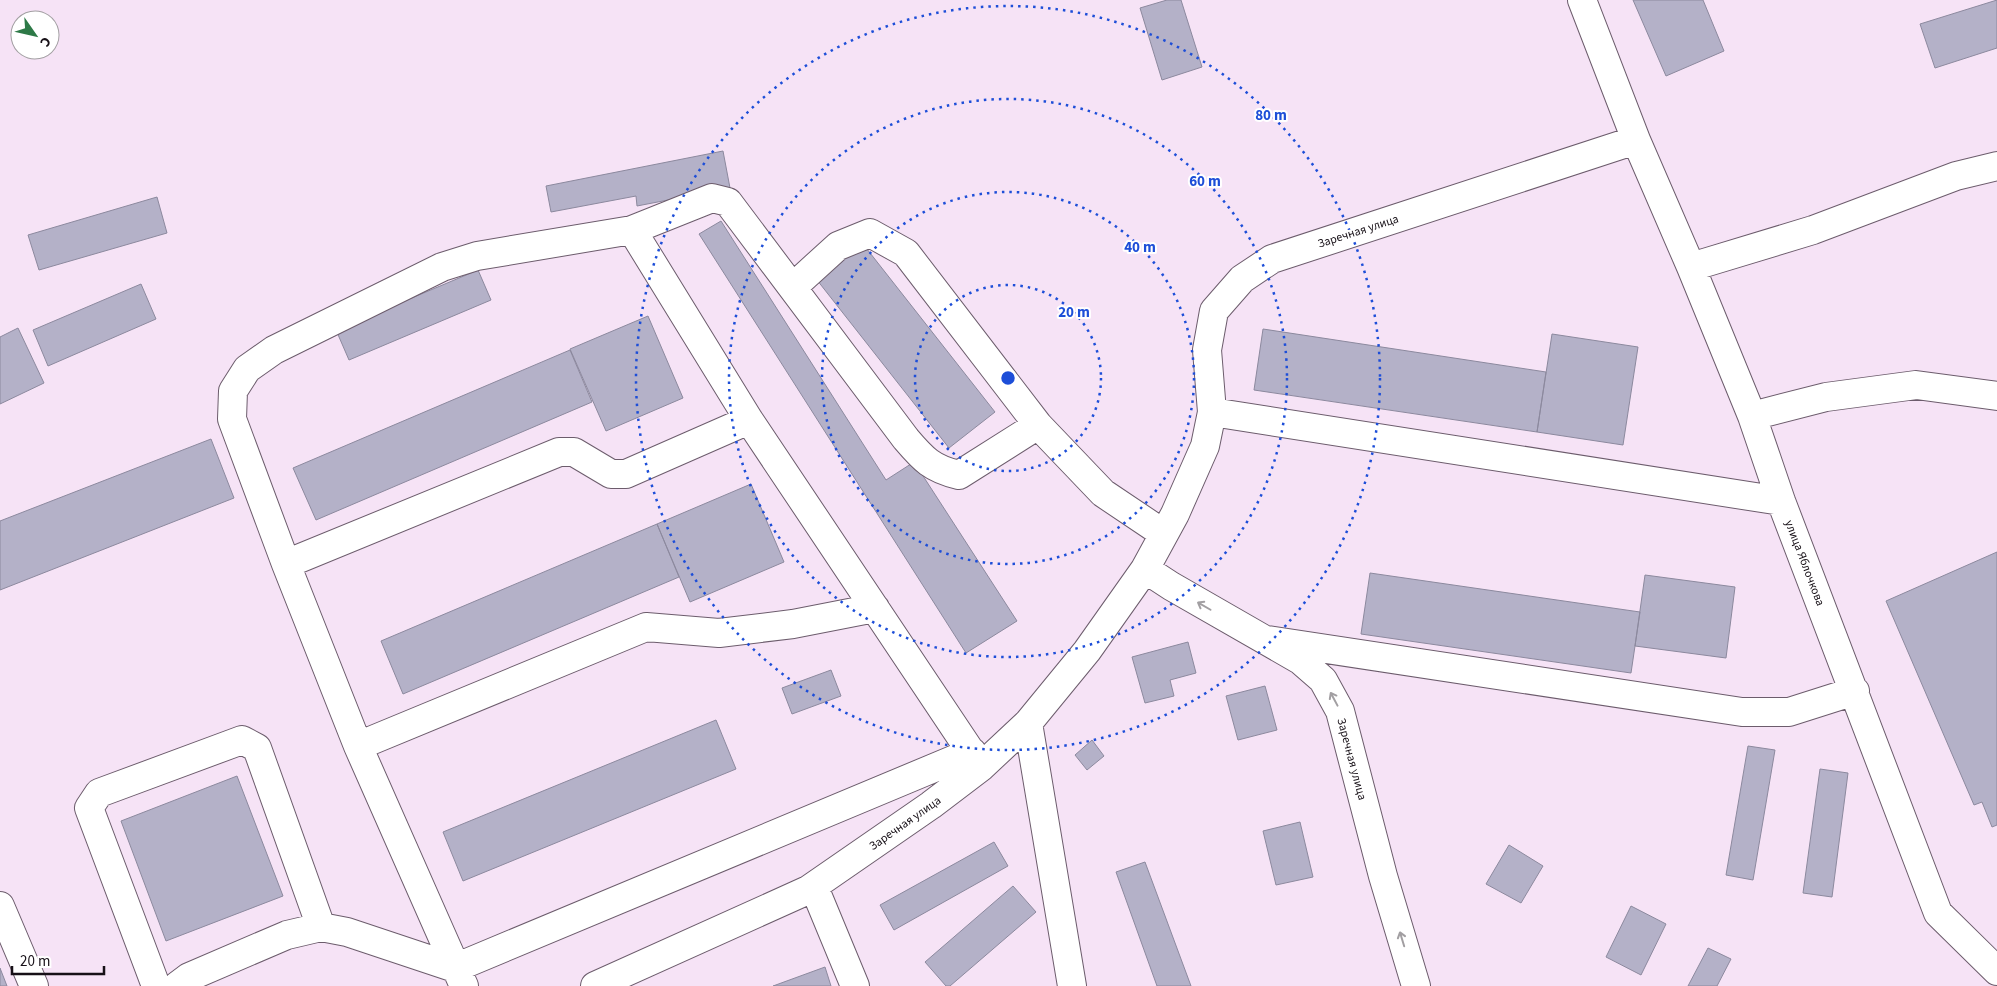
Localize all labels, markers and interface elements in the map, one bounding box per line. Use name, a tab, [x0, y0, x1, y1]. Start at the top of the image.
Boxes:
north arrow	[10, 10, 60, 60]
text: С	[34, 33, 56, 51]
text: 80 m	[1255, 105, 1287, 126]
text: 60 m	[1189, 171, 1221, 192]
street label: Заречная улица	[1315, 210, 1401, 253]
text: 40 m	[1124, 237, 1156, 258]
text: 20 m	[1058, 302, 1090, 323]
centre of rings	[999, 369, 1017, 387]
street label: улица Яблочкова	[1780, 518, 1829, 609]
one-way arrow	[1198, 600, 1212, 610]
one-way arrow	[1328, 693, 1338, 707]
street label: Заречная улица	[1332, 716, 1371, 802]
street label: Заречная улица	[866, 792, 945, 855]
one-way arrow	[1396, 932, 1406, 948]
scale bar	[12, 944, 105, 976]
text: 20 m	[20, 951, 50, 972]

